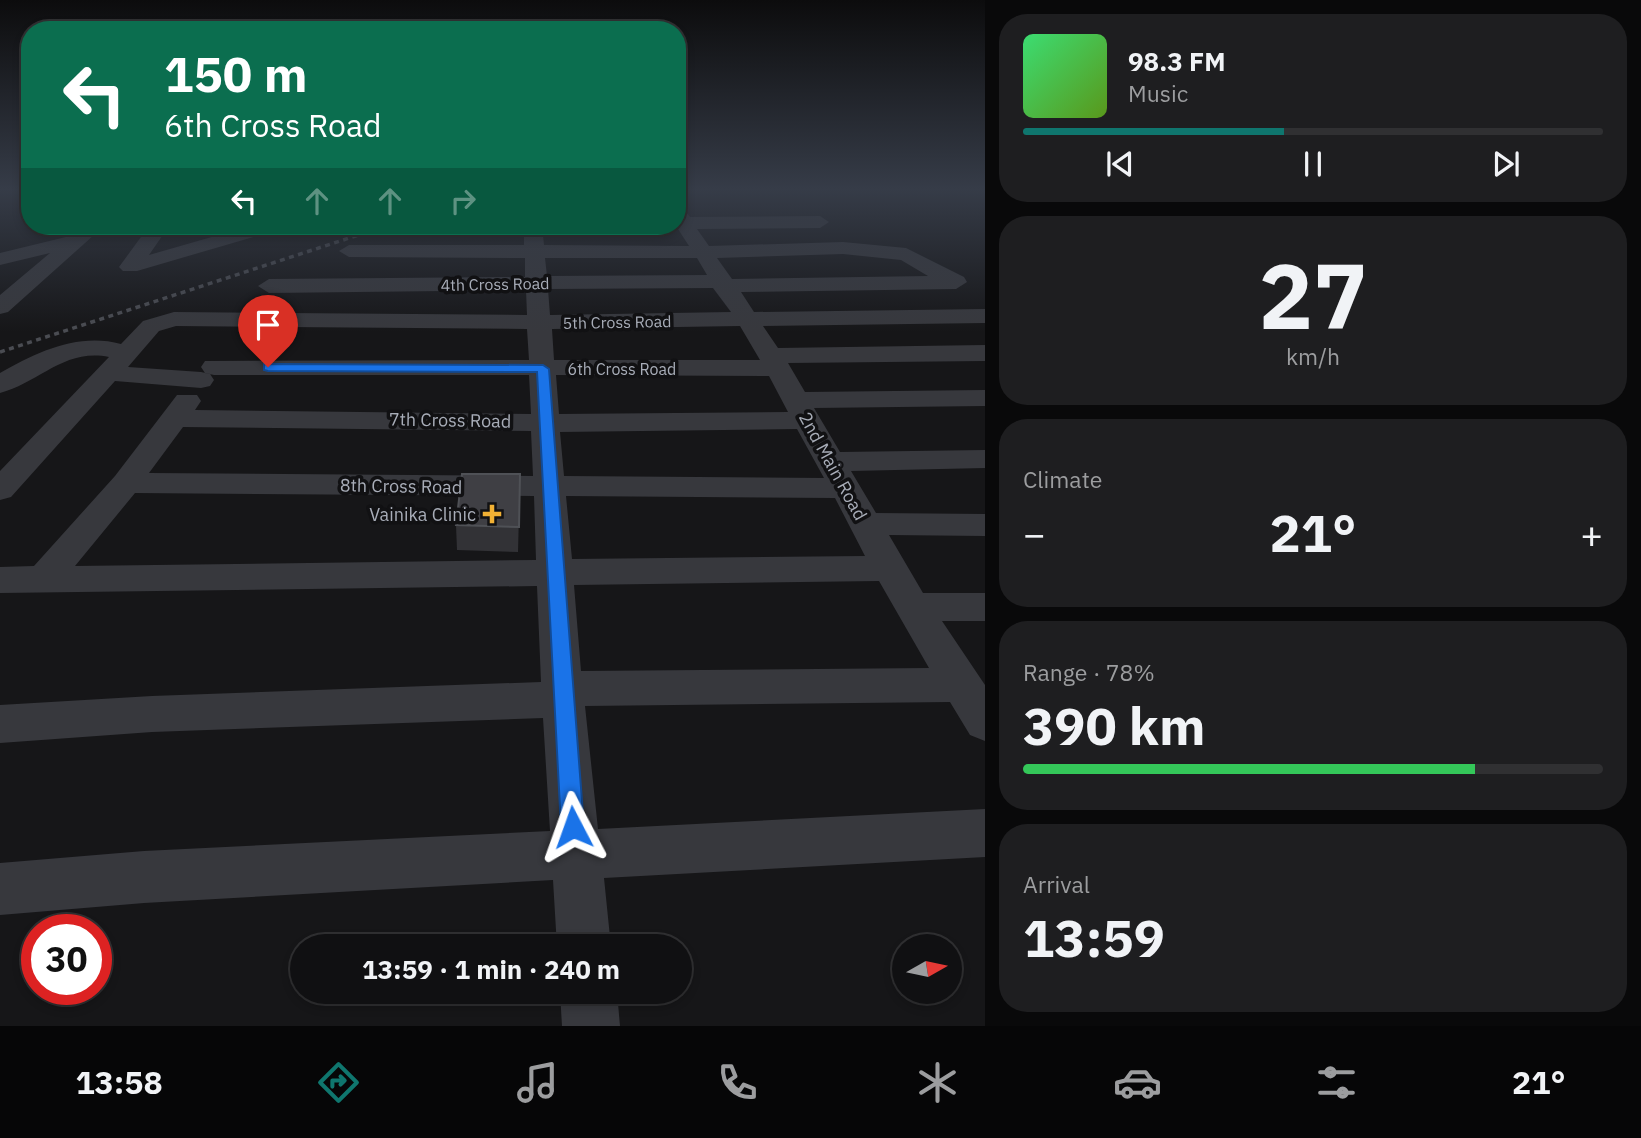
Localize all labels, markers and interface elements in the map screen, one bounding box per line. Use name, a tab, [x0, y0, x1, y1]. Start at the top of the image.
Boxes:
text: 150 m	[164, 42, 308, 105]
text: 98.3 FM	[1128, 44, 1226, 78]
icon: left	[49, 49, 140, 140]
text: Music	[1128, 78, 1188, 108]
text: 6th Cross Road	[164, 104, 382, 146]
icon: previous	[1101, 145, 1139, 183]
icon: pause	[1294, 145, 1332, 183]
icon: next	[1487, 145, 1525, 183]
icon: left	[225, 182, 263, 220]
icon: ahead	[298, 182, 336, 220]
icon: ahead	[371, 182, 409, 220]
icon: right	[444, 182, 482, 220]
text: 27	[1258, 236, 1368, 354]
street label: 4th Cross Road	[440, 273, 550, 295]
pin	[238, 295, 298, 367]
icon: arrive	[249, 306, 287, 344]
street label: 5th Cross Road	[562, 311, 672, 333]
text: km/h	[1286, 341, 1340, 371]
street label: 6th Cross Road	[568, 359, 676, 379]
street label: 7th Cross Road	[389, 407, 511, 433]
street label: 2nd Main Road	[794, 408, 872, 524]
text: Climate	[1023, 464, 1102, 494]
street label: 8th Cross Road	[340, 473, 462, 499]
text: 21°	[1270, 499, 1356, 566]
place label: Vainika Clinic	[369, 503, 476, 526]
marker: Vainika Clinic	[482, 504, 502, 524]
text: −	[1023, 509, 1046, 558]
text: +	[1580, 509, 1603, 558]
text: Range · 78%	[1023, 657, 1155, 687]
text: 390 km	[1023, 692, 1205, 759]
position arrow	[536, 790, 610, 864]
text: Arrival	[1023, 869, 1090, 899]
text: 13:59	[1023, 904, 1165, 971]
speed limit sign: 30	[21, 914, 112, 1005]
north arrow	[892, 934, 962, 1004]
map controls	[892, 934, 962, 1004]
text: 13:59 · 1 min · 240 m	[362, 952, 620, 986]
icon: directions	[314, 1058, 363, 1107]
icon: music	[513, 1058, 562, 1107]
icon: phone	[713, 1058, 762, 1107]
icon: climate	[913, 1058, 962, 1107]
icon: car	[1113, 1058, 1162, 1107]
icon: filters	[1312, 1058, 1361, 1107]
text: 13:58	[75, 1061, 163, 1103]
text: 21°	[1512, 1061, 1566, 1103]

